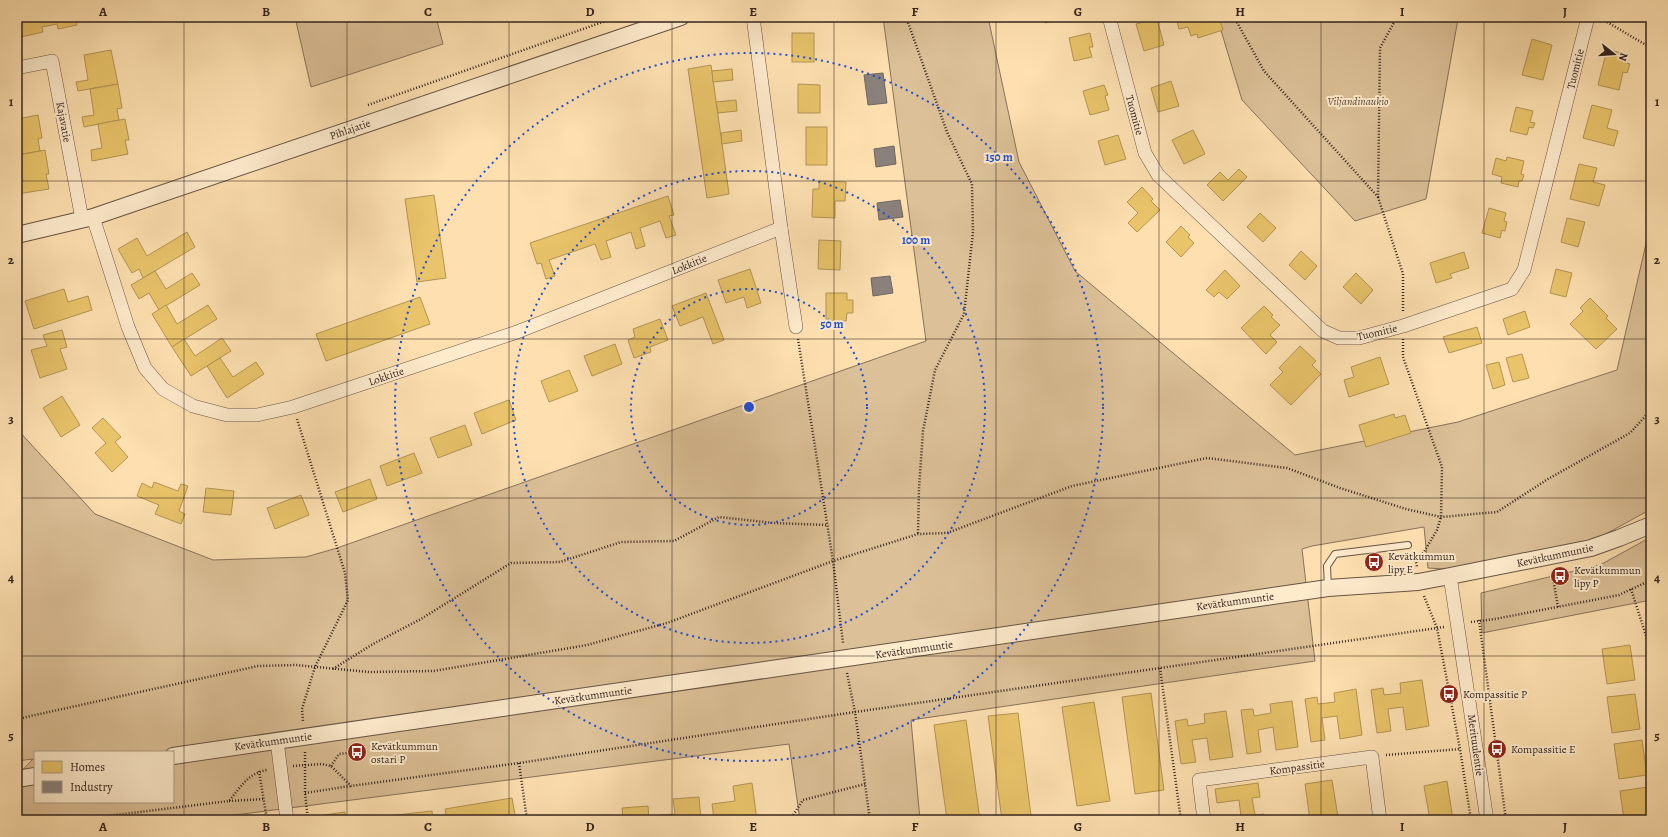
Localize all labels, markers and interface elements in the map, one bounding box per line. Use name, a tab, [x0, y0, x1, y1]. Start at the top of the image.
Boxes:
text: A	[98, 3, 108, 20]
text: B	[262, 3, 270, 20]
text: C	[424, 3, 432, 20]
text: D	[585, 3, 595, 20]
text: E	[749, 3, 757, 20]
text: F	[912, 3, 919, 20]
text: G	[1074, 3, 1082, 20]
text: H	[1235, 3, 1245, 20]
text: I	[1400, 3, 1405, 20]
text: J	[1563, 3, 1567, 20]
north arrow	[1594, 34, 1634, 74]
street label: Tuomitie	[1563, 47, 1588, 91]
text: N	[1615, 51, 1631, 63]
text: 1	[9, 93, 14, 110]
street label: Tuomitie	[1122, 93, 1147, 137]
text: 1	[1655, 93, 1660, 110]
park label: Viljandinaukio	[1327, 94, 1389, 109]
street label: Kajavatie	[52, 100, 75, 144]
street label: Pihlajatie	[328, 115, 373, 143]
text: 150 m	[985, 149, 1013, 165]
text: 100 m	[902, 232, 930, 248]
text: 2	[8, 251, 15, 268]
street label: Lokkitie	[669, 251, 709, 278]
text: 2	[1654, 251, 1661, 268]
text: 50 m	[820, 316, 844, 332]
street label: Tuomitie	[1355, 321, 1399, 344]
street label: Lokkitie	[366, 363, 406, 390]
centre of rings	[742, 400, 756, 414]
text: 3	[8, 410, 14, 427]
text: 3	[1654, 410, 1660, 427]
street label: Kevätkummuntie	[1515, 540, 1595, 571]
place label: Kevätkummun lipy E	[1388, 549, 1455, 577]
bus stop icon: Kevätkummun lipy E	[1363, 551, 1385, 573]
place label: Kevätkummun lipy P	[1574, 563, 1641, 591]
bus stop icon: Kevätkummun lipy P	[1549, 565, 1571, 587]
text: 4	[8, 569, 14, 586]
text: 4	[1654, 569, 1660, 586]
street label: Kevätkummuntie	[1195, 589, 1275, 614]
street label: Kevätkummuntie	[874, 637, 954, 662]
street label: Kevätkummuntie	[553, 683, 633, 708]
bus stop icon: Kompassitie P	[1438, 683, 1460, 705]
place label: Kompassitie P	[1463, 687, 1527, 702]
street label: Merituulentie	[1464, 713, 1487, 777]
text: 5	[8, 727, 14, 744]
text: 5	[1654, 727, 1660, 744]
street label: Kevätkummuntie	[233, 729, 313, 754]
bus stop icon: Kompassitie E	[1486, 738, 1508, 760]
place label: Kevätkummun ostari P	[371, 739, 438, 767]
bus stop icon: Kevätkummun ostari P	[346, 741, 368, 763]
place label: Kompassitie E	[1511, 742, 1575, 757]
legend	[34, 751, 174, 803]
street label: Kompassitie	[1268, 756, 1326, 779]
text: Homes	[70, 759, 105, 775]
text: Industry	[70, 779, 113, 795]
text: A	[98, 818, 108, 835]
text: B	[262, 818, 270, 835]
text: C	[424, 818, 432, 835]
text: D	[585, 818, 595, 835]
text: E	[749, 818, 757, 835]
text: F	[912, 818, 919, 835]
text: G	[1074, 818, 1082, 835]
text: H	[1235, 818, 1245, 835]
text: I	[1400, 818, 1405, 835]
text: J	[1563, 818, 1567, 835]

